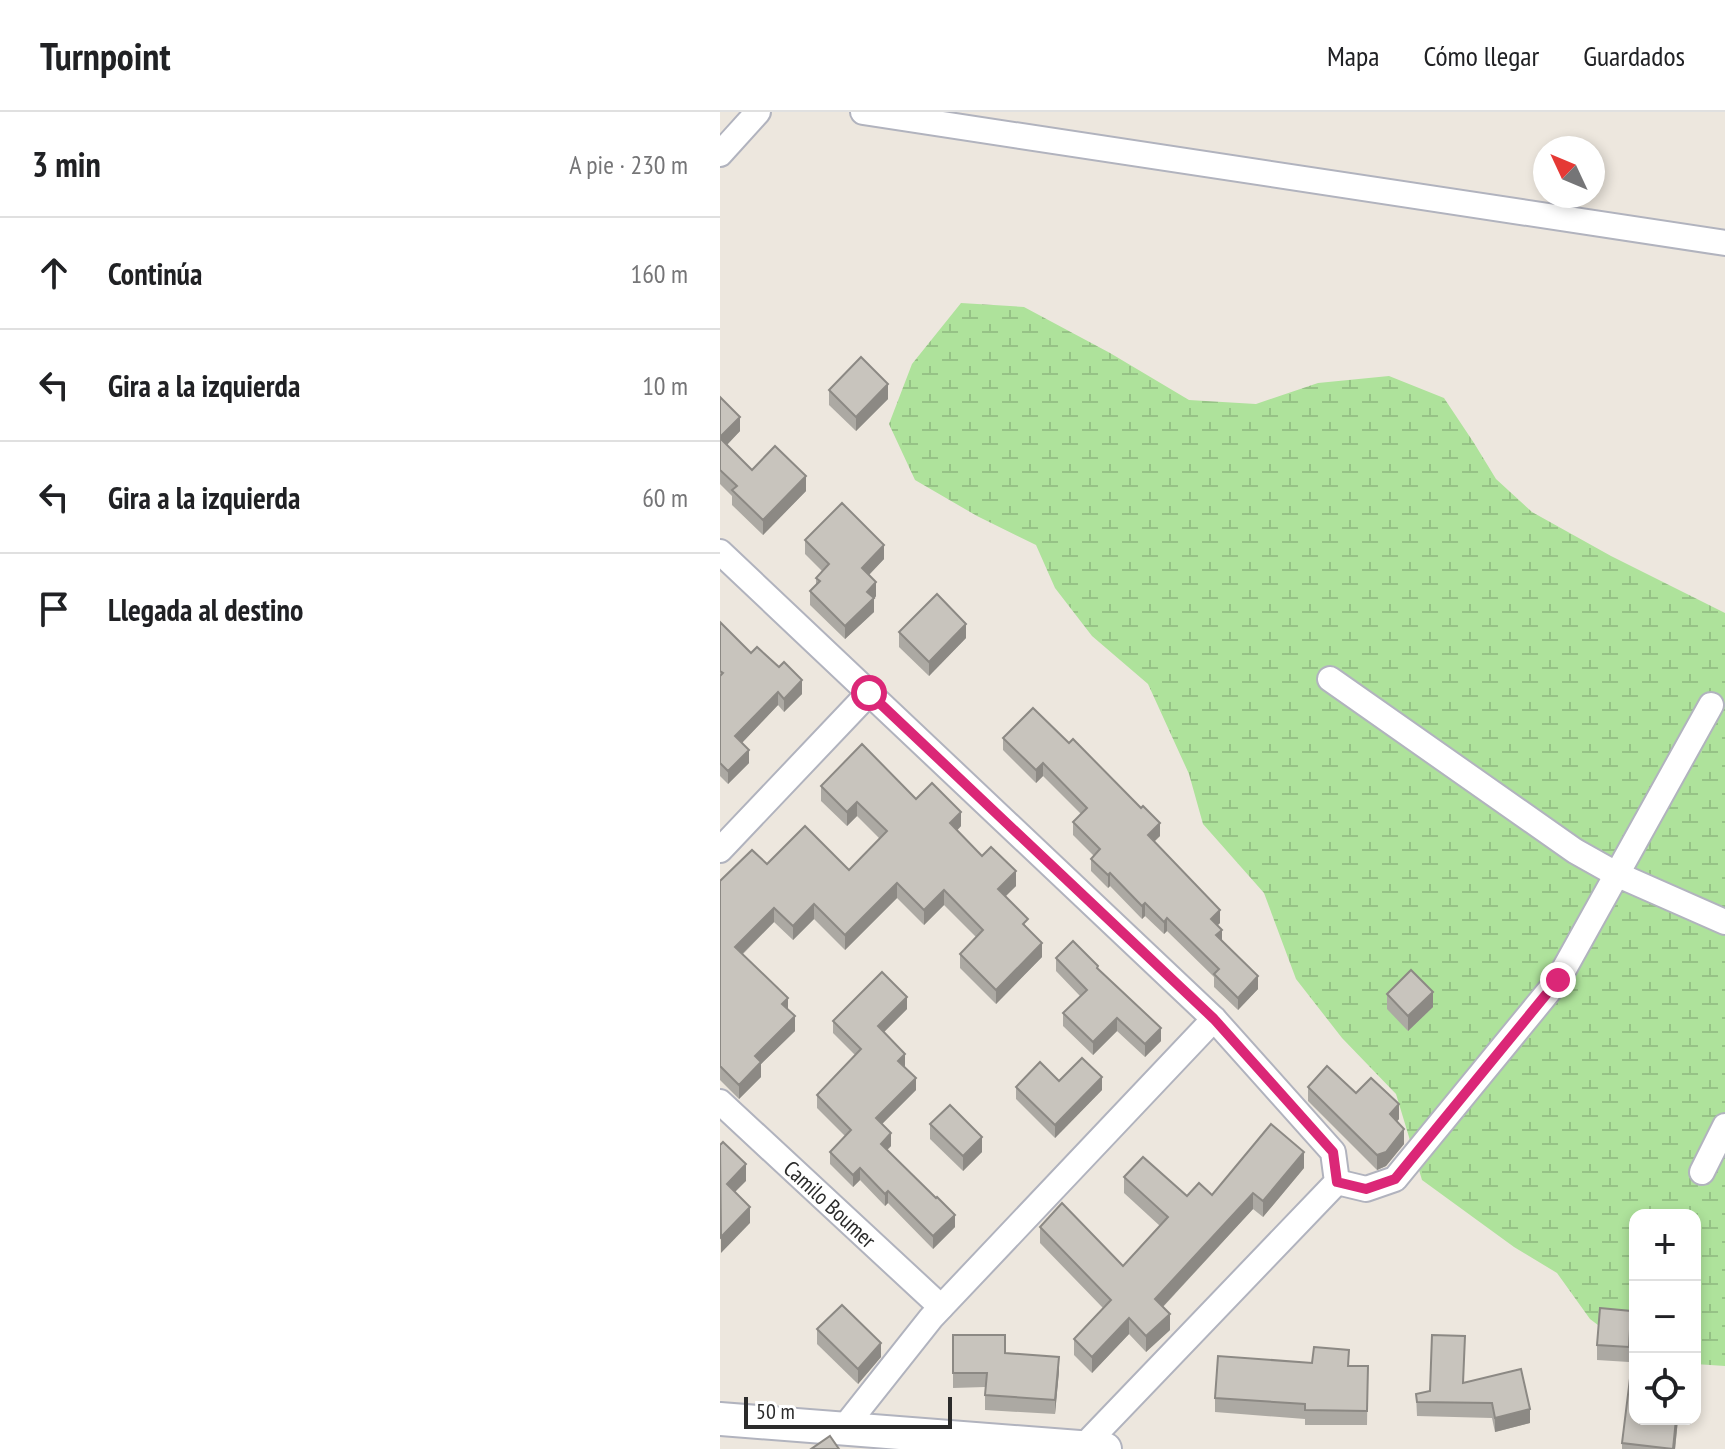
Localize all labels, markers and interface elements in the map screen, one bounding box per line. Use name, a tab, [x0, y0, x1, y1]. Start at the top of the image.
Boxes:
text: Turnpoint	[40, 31, 170, 80]
text: Mapa	[1327, 37, 1379, 74]
text: Cómo llegar	[1423, 37, 1539, 74]
text: Guardados	[1583, 37, 1685, 74]
north arrow	[1533, 136, 1605, 208]
text: 3 min	[32, 142, 101, 186]
text: A pie · 230 m	[569, 148, 688, 181]
icon: ahead	[32, 251, 76, 295]
text: Continúa	[108, 254, 202, 293]
text: 160 m	[630, 257, 688, 290]
icon: left	[32, 363, 76, 407]
text: Gira a la izquierda	[108, 366, 300, 405]
text: 10 m	[642, 369, 688, 402]
icon: left	[32, 475, 76, 519]
text: Gira a la izquierda	[108, 478, 300, 517]
text: 60 m	[642, 481, 688, 514]
icon: arrive	[32, 587, 76, 631]
text: Llegada al destino	[108, 590, 303, 629]
route start	[851, 675, 887, 711]
route end	[1540, 962, 1576, 998]
street label: Camilo Boumer	[778, 1154, 882, 1254]
map controls	[1629, 1209, 1701, 1425]
button: +	[1629, 1209, 1701, 1281]
button: −	[1629, 1281, 1701, 1353]
button: locate	[1629, 1353, 1701, 1425]
scale bar	[744, 1393, 952, 1429]
text: 50 m	[756, 1397, 795, 1425]

